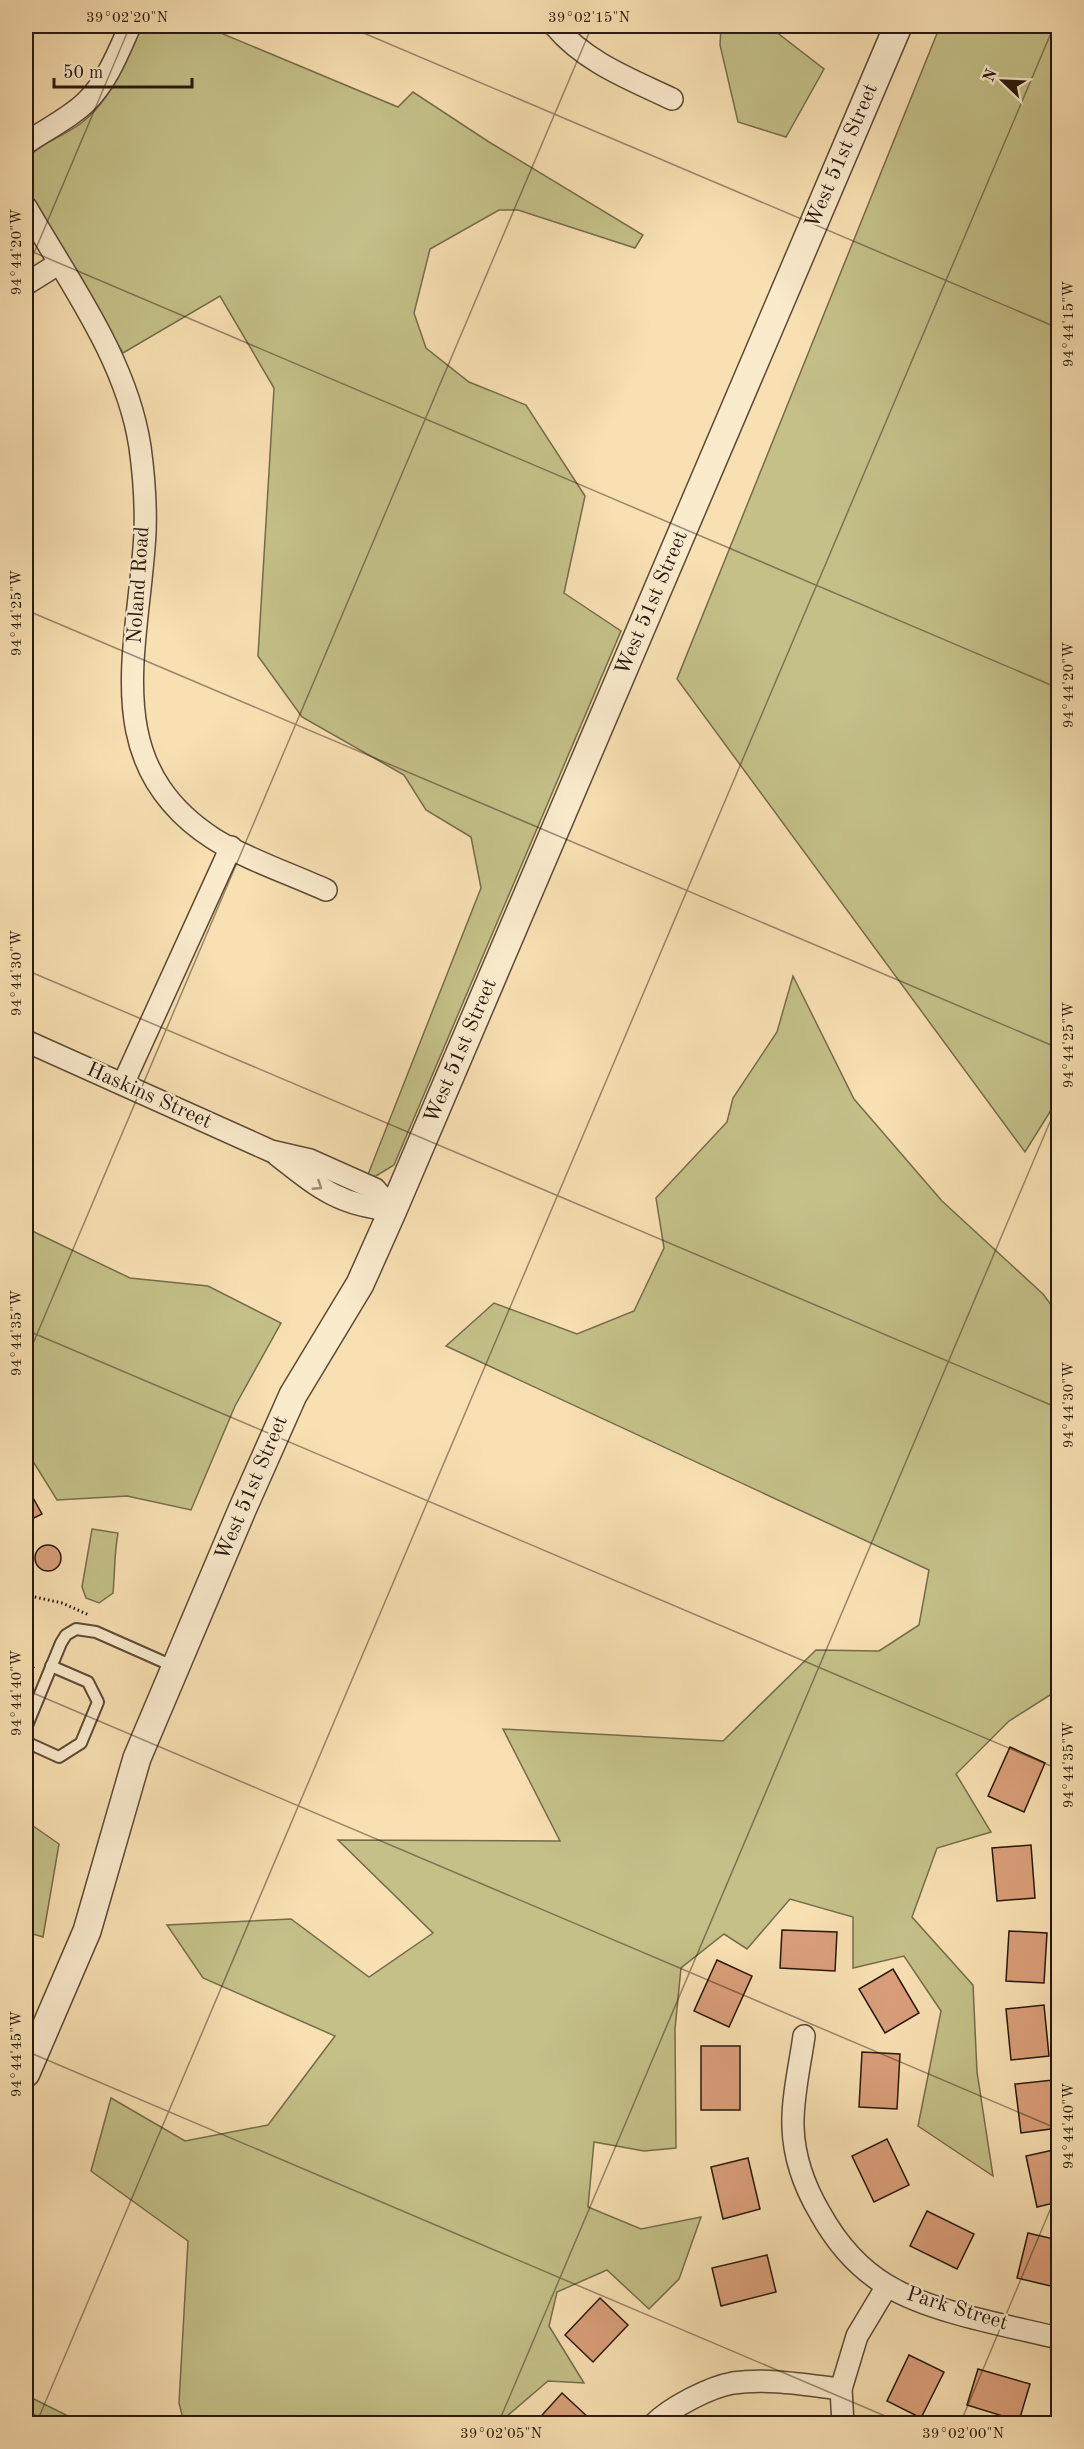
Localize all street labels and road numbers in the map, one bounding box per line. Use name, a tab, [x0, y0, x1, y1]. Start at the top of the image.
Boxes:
street label: West 51st Street	[802, 81, 882, 231]
street label: Noland Road	[124, 526, 154, 644]
street label: West 51st Street	[612, 528, 692, 678]
street label: West 51st Street	[421, 976, 501, 1126]
street label: Haskins Street	[83, 1059, 215, 1133]
street label: West 51st Street	[212, 1413, 292, 1563]
street label: Park Street	[904, 2284, 1010, 2334]

